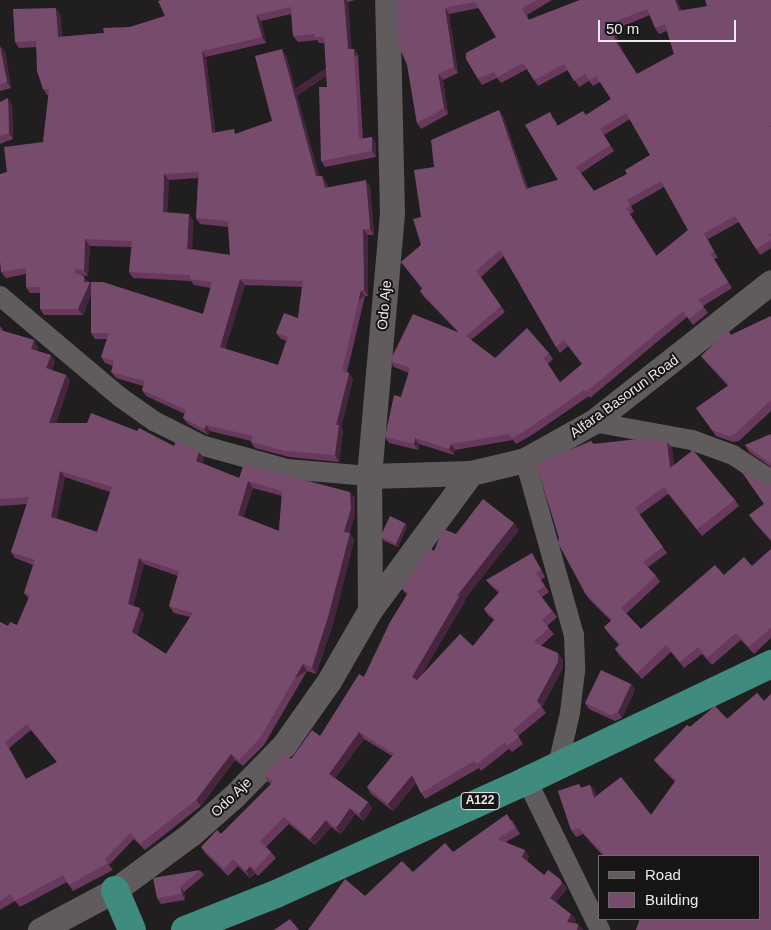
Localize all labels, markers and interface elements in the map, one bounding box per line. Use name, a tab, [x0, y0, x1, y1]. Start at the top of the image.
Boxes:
scale bar	[601, 10, 738, 42]
text: 50 m	[606, 20, 639, 37]
street label: Odo Aje	[373, 279, 395, 331]
street label: Alfara Basorun Road	[566, 351, 682, 441]
street label: Odo Aje	[207, 773, 255, 821]
road number: A122	[460, 791, 500, 810]
legend	[598, 855, 761, 920]
text: Road	[645, 866, 681, 883]
text: Building	[645, 891, 698, 908]

